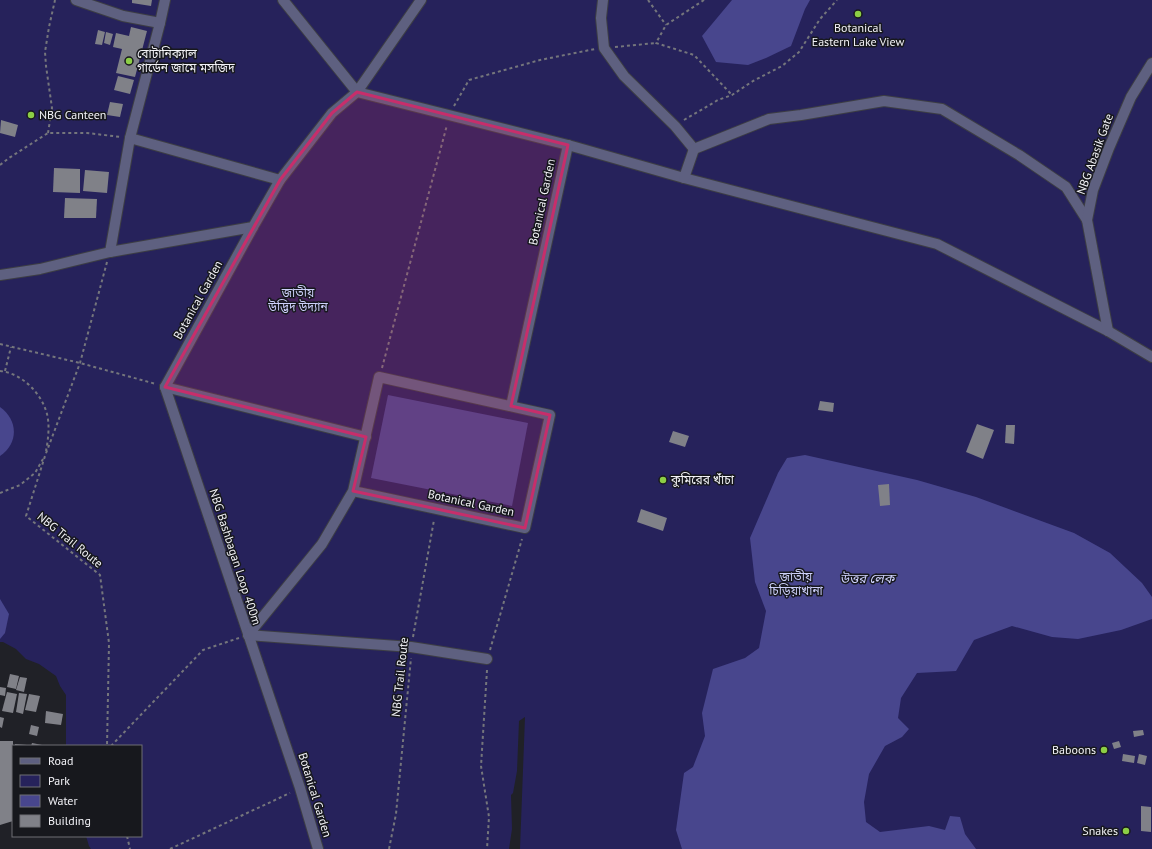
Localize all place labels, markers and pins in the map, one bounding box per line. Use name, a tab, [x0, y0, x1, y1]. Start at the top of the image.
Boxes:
marker: Botanical Eastern Lake View	[853, 9, 863, 19]
place label: Botanical Eastern Lake View	[812, 20, 904, 49]
place label: বোটানিক্যাল গার্ডেন জামে মসজিদ	[137, 46, 235, 75]
marker: বোটানিক্যাল গার্ডেন জামে মসজিদ	[124, 56, 134, 66]
place label: NBG Canteen	[39, 107, 106, 122]
marker: NBG Canteen	[26, 110, 36, 120]
place label: কুমিরের খাঁচা	[670, 472, 735, 488]
marker: কুমিরের খাঁচা	[658, 475, 668, 485]
place label: Baboons	[1052, 742, 1096, 757]
marker: Baboons	[1099, 745, 1109, 755]
place label: Snakes	[1082, 823, 1118, 838]
marker: Snakes	[1121, 826, 1131, 836]

